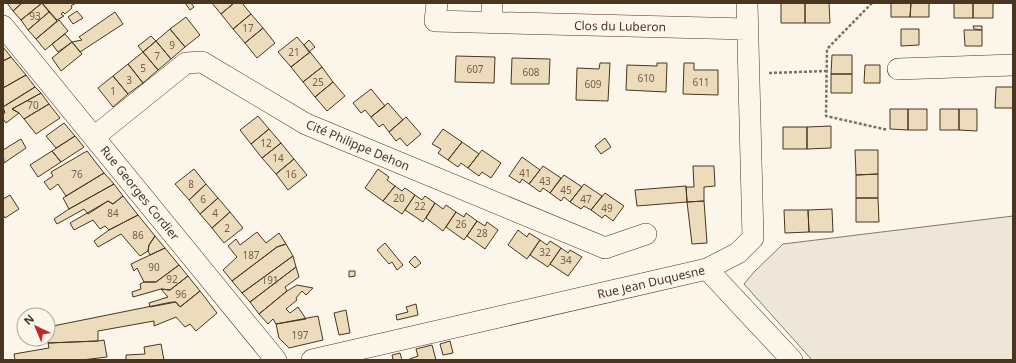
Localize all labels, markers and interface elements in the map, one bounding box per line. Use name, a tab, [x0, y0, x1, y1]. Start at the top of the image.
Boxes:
house number: 93	[29, 9, 41, 23]
street label: Clos du Luberon	[574, 17, 666, 35]
house number: 17	[242, 21, 254, 35]
house number: 9	[169, 38, 175, 52]
house number: 21	[288, 45, 300, 59]
house number: 7	[154, 49, 160, 63]
house number: 5	[140, 61, 146, 75]
house number: 607	[466, 62, 484, 76]
house number: 608	[522, 65, 540, 79]
house number: 610	[637, 71, 655, 85]
house number: 3	[126, 73, 132, 87]
house number: 25	[312, 75, 324, 89]
house number: 611	[692, 75, 710, 89]
house number: 609	[584, 77, 602, 91]
house number: 1	[110, 84, 116, 98]
house number: 70	[27, 98, 39, 112]
street label: Cité Philippe Dehon	[304, 115, 412, 175]
house number: 12	[260, 136, 272, 150]
street label: Rue Georges Cordier	[97, 142, 183, 244]
house number: 14	[272, 151, 284, 165]
house number: 41	[519, 166, 531, 180]
house number: 76	[71, 167, 83, 181]
house number: 16	[285, 167, 297, 181]
house number: 43	[539, 174, 551, 188]
house number: 8	[188, 177, 194, 191]
house number: 45	[560, 183, 572, 197]
house number: 20	[393, 191, 405, 205]
house number: 6	[200, 192, 206, 206]
house number: 47	[580, 192, 592, 206]
house number: 22	[414, 199, 426, 213]
house number: 49	[601, 201, 613, 215]
house number: 84	[107, 206, 119, 220]
house number: 4	[212, 206, 218, 220]
house number: 26	[455, 217, 467, 231]
house number: 2	[224, 221, 230, 235]
house number: 28	[476, 226, 488, 240]
house number: 86	[132, 228, 144, 242]
house number: 32	[539, 245, 551, 259]
house number: 187	[242, 248, 260, 262]
house number: 34	[560, 253, 572, 267]
house number: 90	[148, 260, 160, 274]
street label: Rue Jean Duquesne	[596, 261, 707, 303]
house number: 92	[166, 272, 178, 286]
house number: 191	[261, 273, 279, 287]
house number: 96	[175, 287, 187, 301]
north arrow	[16, 307, 56, 347]
text: N	[20, 311, 37, 328]
house number: 197	[291, 328, 309, 342]

